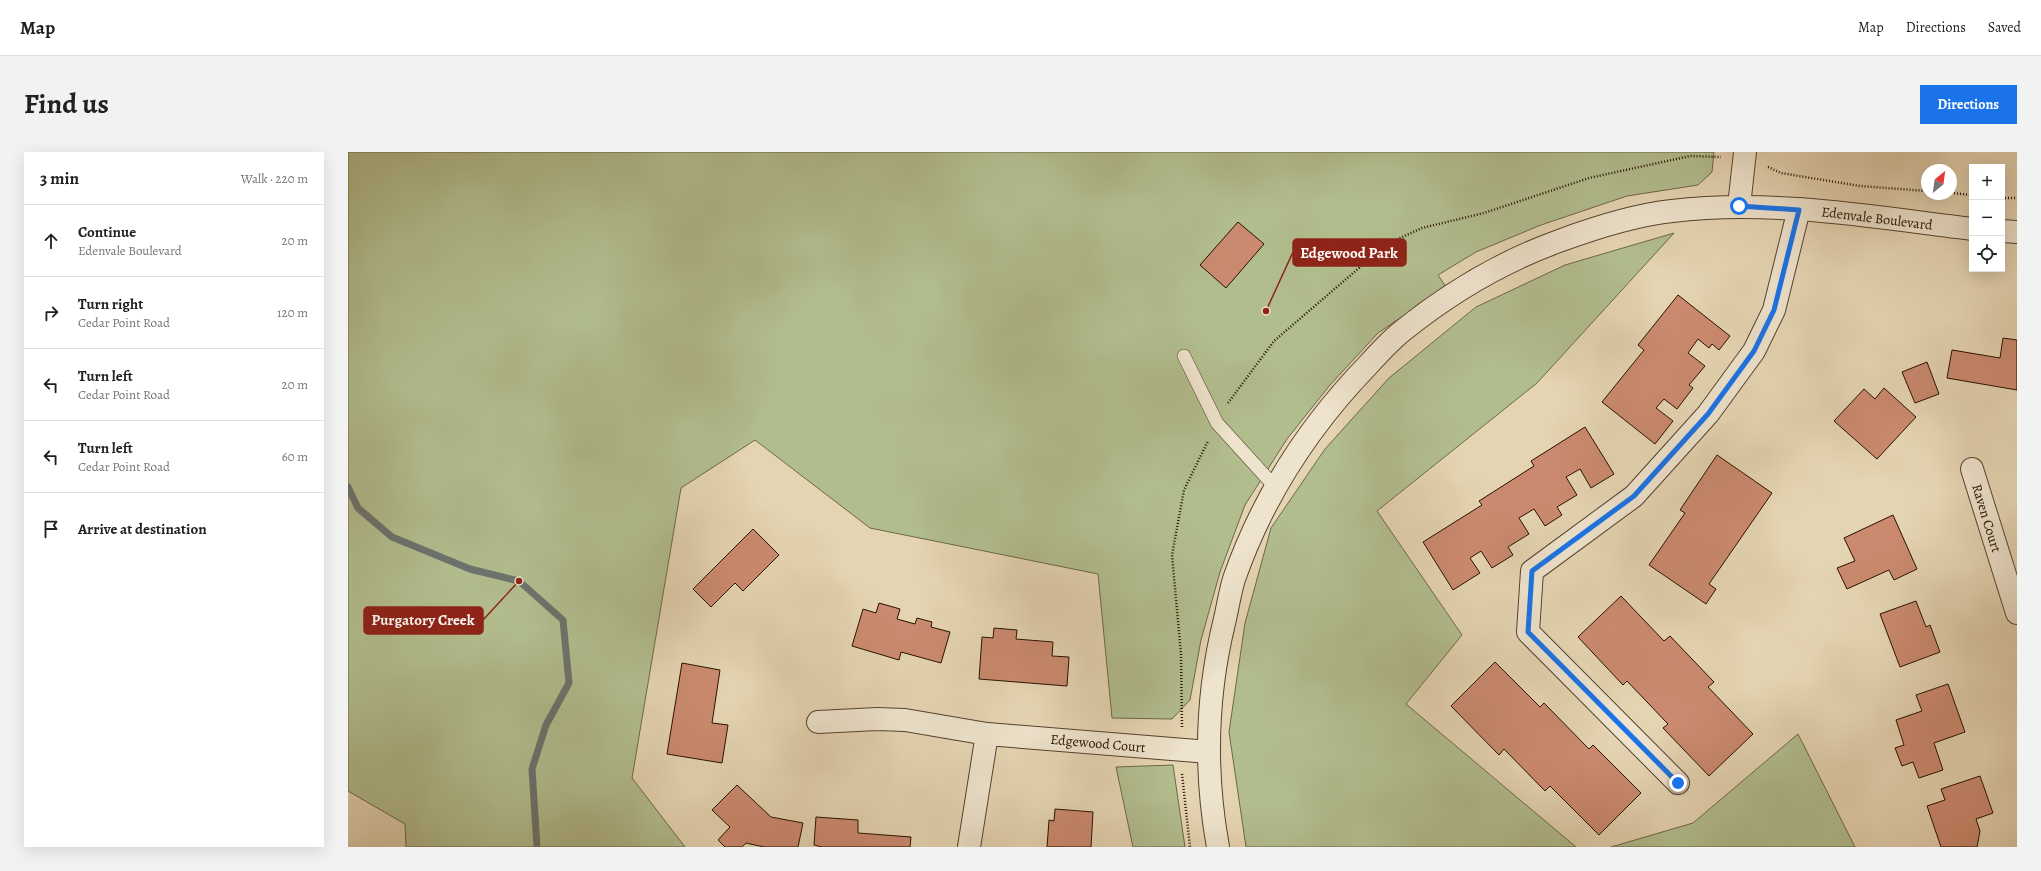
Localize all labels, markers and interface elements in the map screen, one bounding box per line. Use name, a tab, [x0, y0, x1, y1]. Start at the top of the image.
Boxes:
text: Map	[20, 15, 55, 41]
text: Map	[1858, 18, 1884, 37]
text: Directions	[1906, 18, 1966, 37]
text: Saved	[1988, 18, 2021, 37]
text: Find us	[24, 85, 109, 123]
button: Directions	[1920, 85, 2017, 124]
north arrow	[1921, 164, 1957, 200]
map controls	[1969, 164, 2005, 272]
button: +	[1969, 164, 2005, 200]
text: 3 min	[40, 167, 79, 190]
text: Walk · 220 m	[241, 170, 308, 187]
route start	[1730, 197, 1748, 215]
button: −	[1969, 200, 2005, 236]
street label: Edenvale Boulevard	[1820, 202, 1934, 235]
text: Continue	[78, 222, 136, 242]
icon: ahead	[40, 230, 62, 252]
text: 20 m	[282, 232, 308, 249]
button: locate	[1969, 236, 2005, 272]
callout: Edgewood Park	[1293, 239, 1406, 266]
text: Edenvale Boulevard	[78, 242, 182, 259]
text: Edgewood Park	[1300, 243, 1398, 263]
text: Turn right	[78, 294, 143, 314]
icon: right	[40, 302, 62, 324]
text: 120 m	[277, 304, 308, 321]
text: Cedar Point Road	[78, 314, 170, 331]
text: Turn left	[78, 366, 133, 386]
icon: left	[40, 374, 62, 396]
text: 20 m	[282, 376, 308, 393]
text: Cedar Point Road	[78, 386, 170, 403]
text: Turn left	[78, 438, 133, 458]
icon: left	[40, 446, 62, 468]
text: 60 m	[282, 448, 308, 465]
text: Cedar Point Road	[78, 458, 170, 475]
street label: Raven Court	[1967, 482, 2006, 555]
icon: arrive	[40, 518, 62, 540]
text: Arrive at destination	[78, 519, 207, 539]
callout: Purgatory Creek	[364, 607, 483, 634]
text: Purgatory Creek	[372, 610, 475, 630]
street label: Edgewood Court	[1049, 730, 1147, 757]
route end	[1669, 774, 1687, 792]

